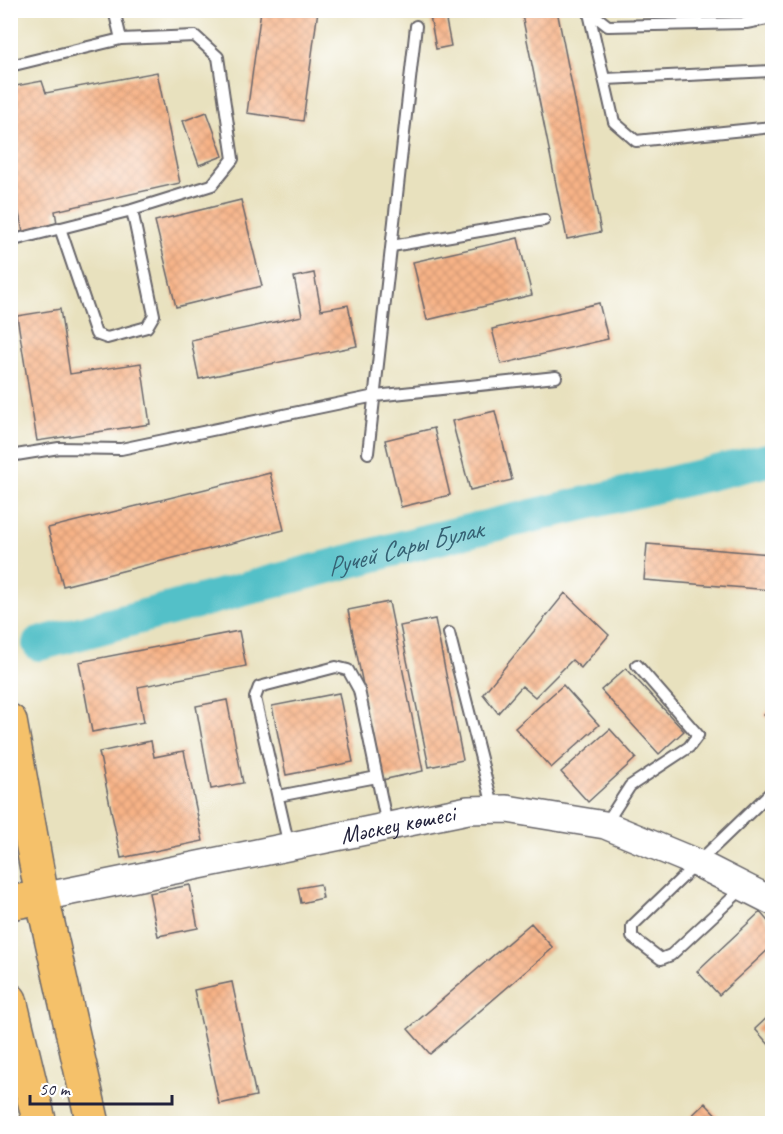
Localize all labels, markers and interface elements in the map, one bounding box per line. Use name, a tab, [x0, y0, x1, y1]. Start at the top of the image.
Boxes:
water label: Ручей Сары Булак	[323, 511, 490, 583]
street label: Мәскеу көшесі	[338, 798, 460, 851]
scale bar	[30, 1068, 172, 1106]
text: 50 m	[39, 1078, 72, 1100]

